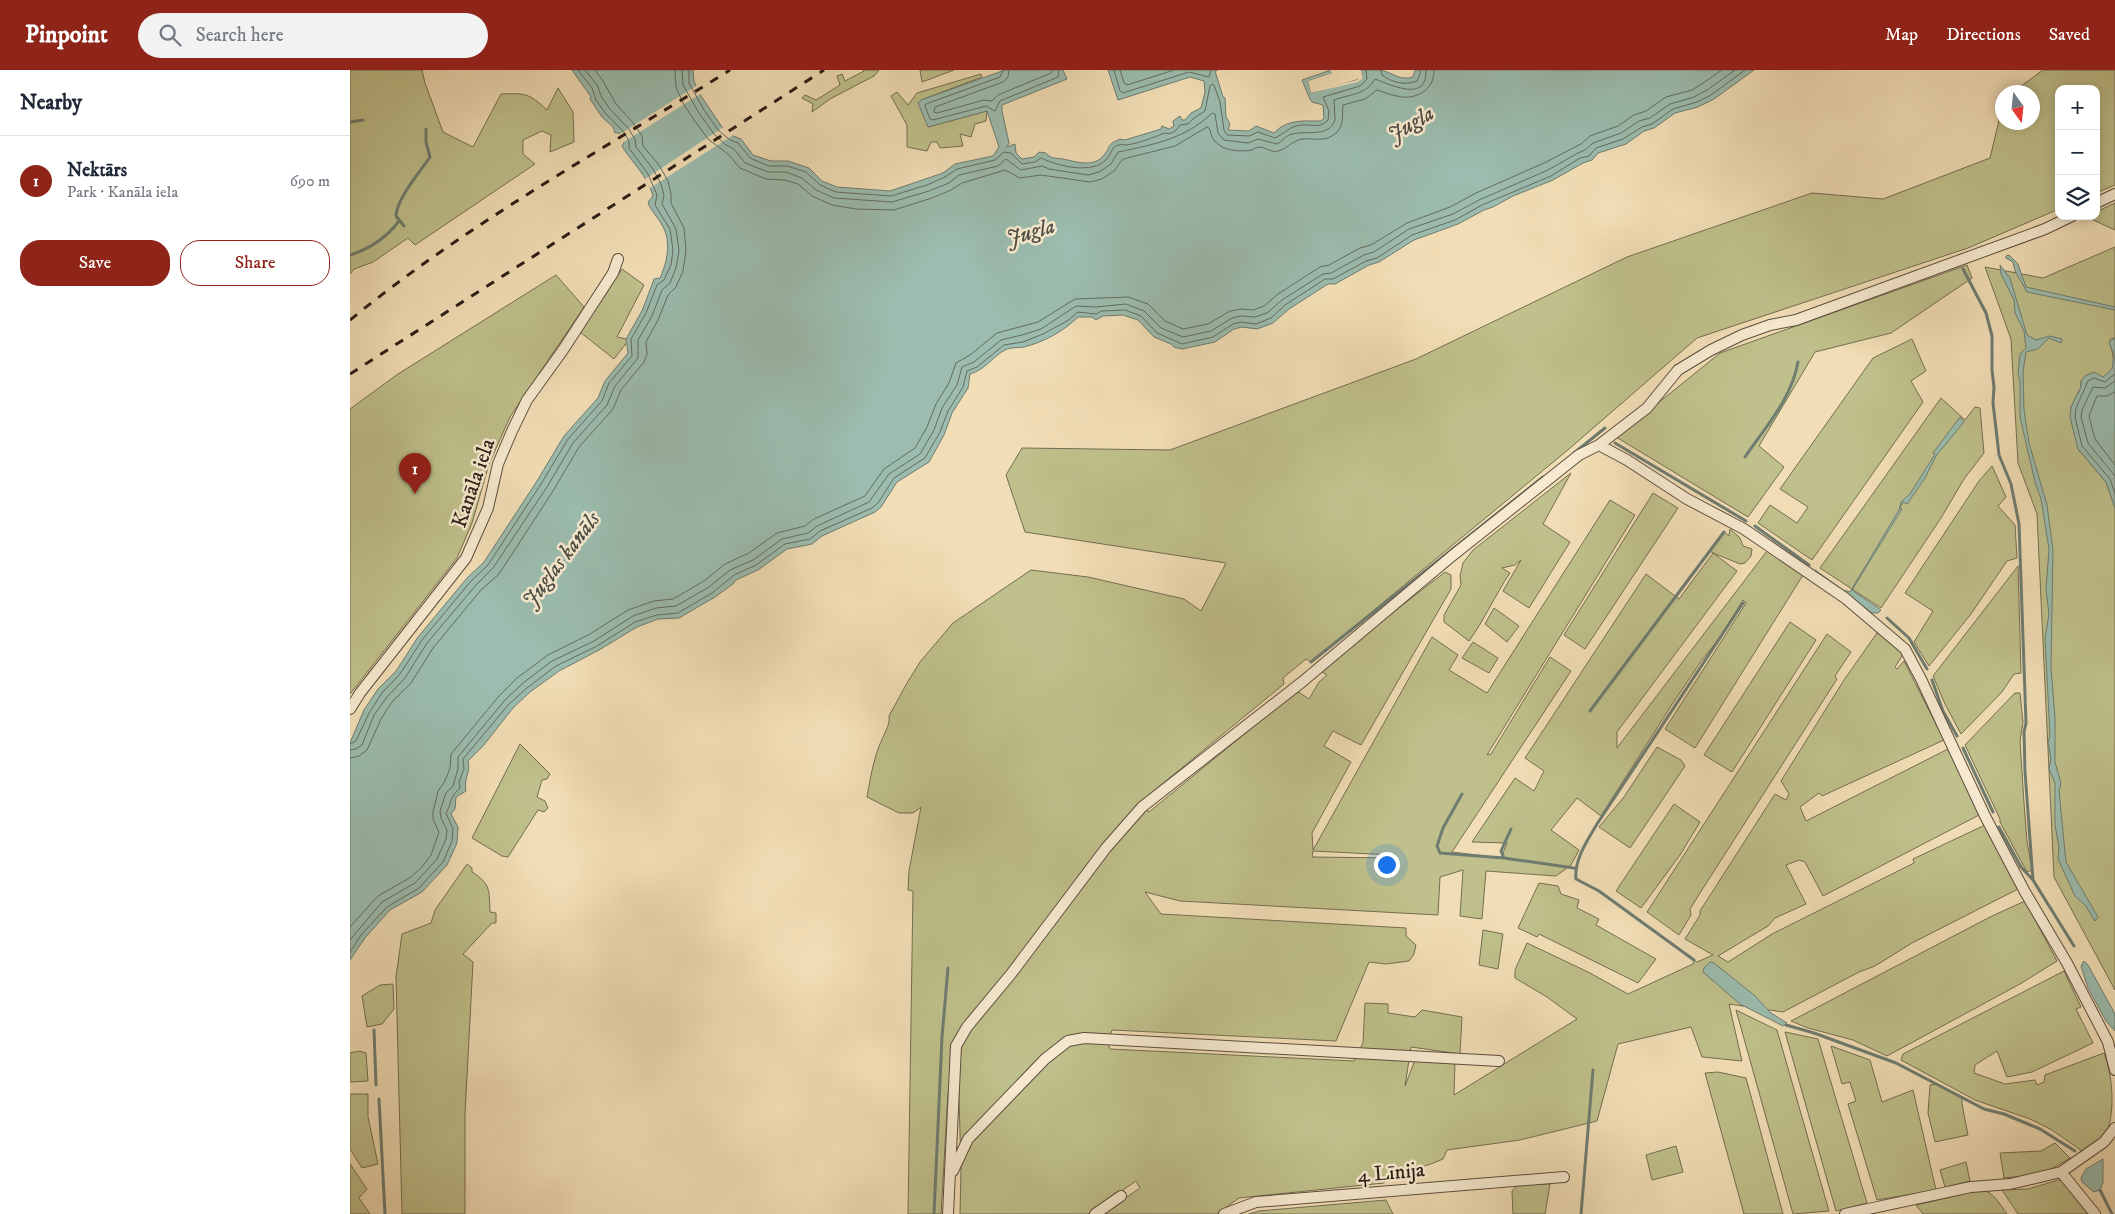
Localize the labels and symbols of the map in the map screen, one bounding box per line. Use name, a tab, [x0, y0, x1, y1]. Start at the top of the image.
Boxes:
north arrow	[1995, 85, 2040, 130]
water label: Jugla	[1382, 100, 1439, 149]
water label: Jugla	[1003, 213, 1058, 252]
street label: Kanāla iela	[447, 435, 501, 531]
pin: 1	[399, 453, 431, 494]
water label: Juglas kanāls	[516, 506, 607, 613]
your location	[1374, 852, 1400, 878]
street label: 4 Līnija	[1356, 1157, 1426, 1189]

